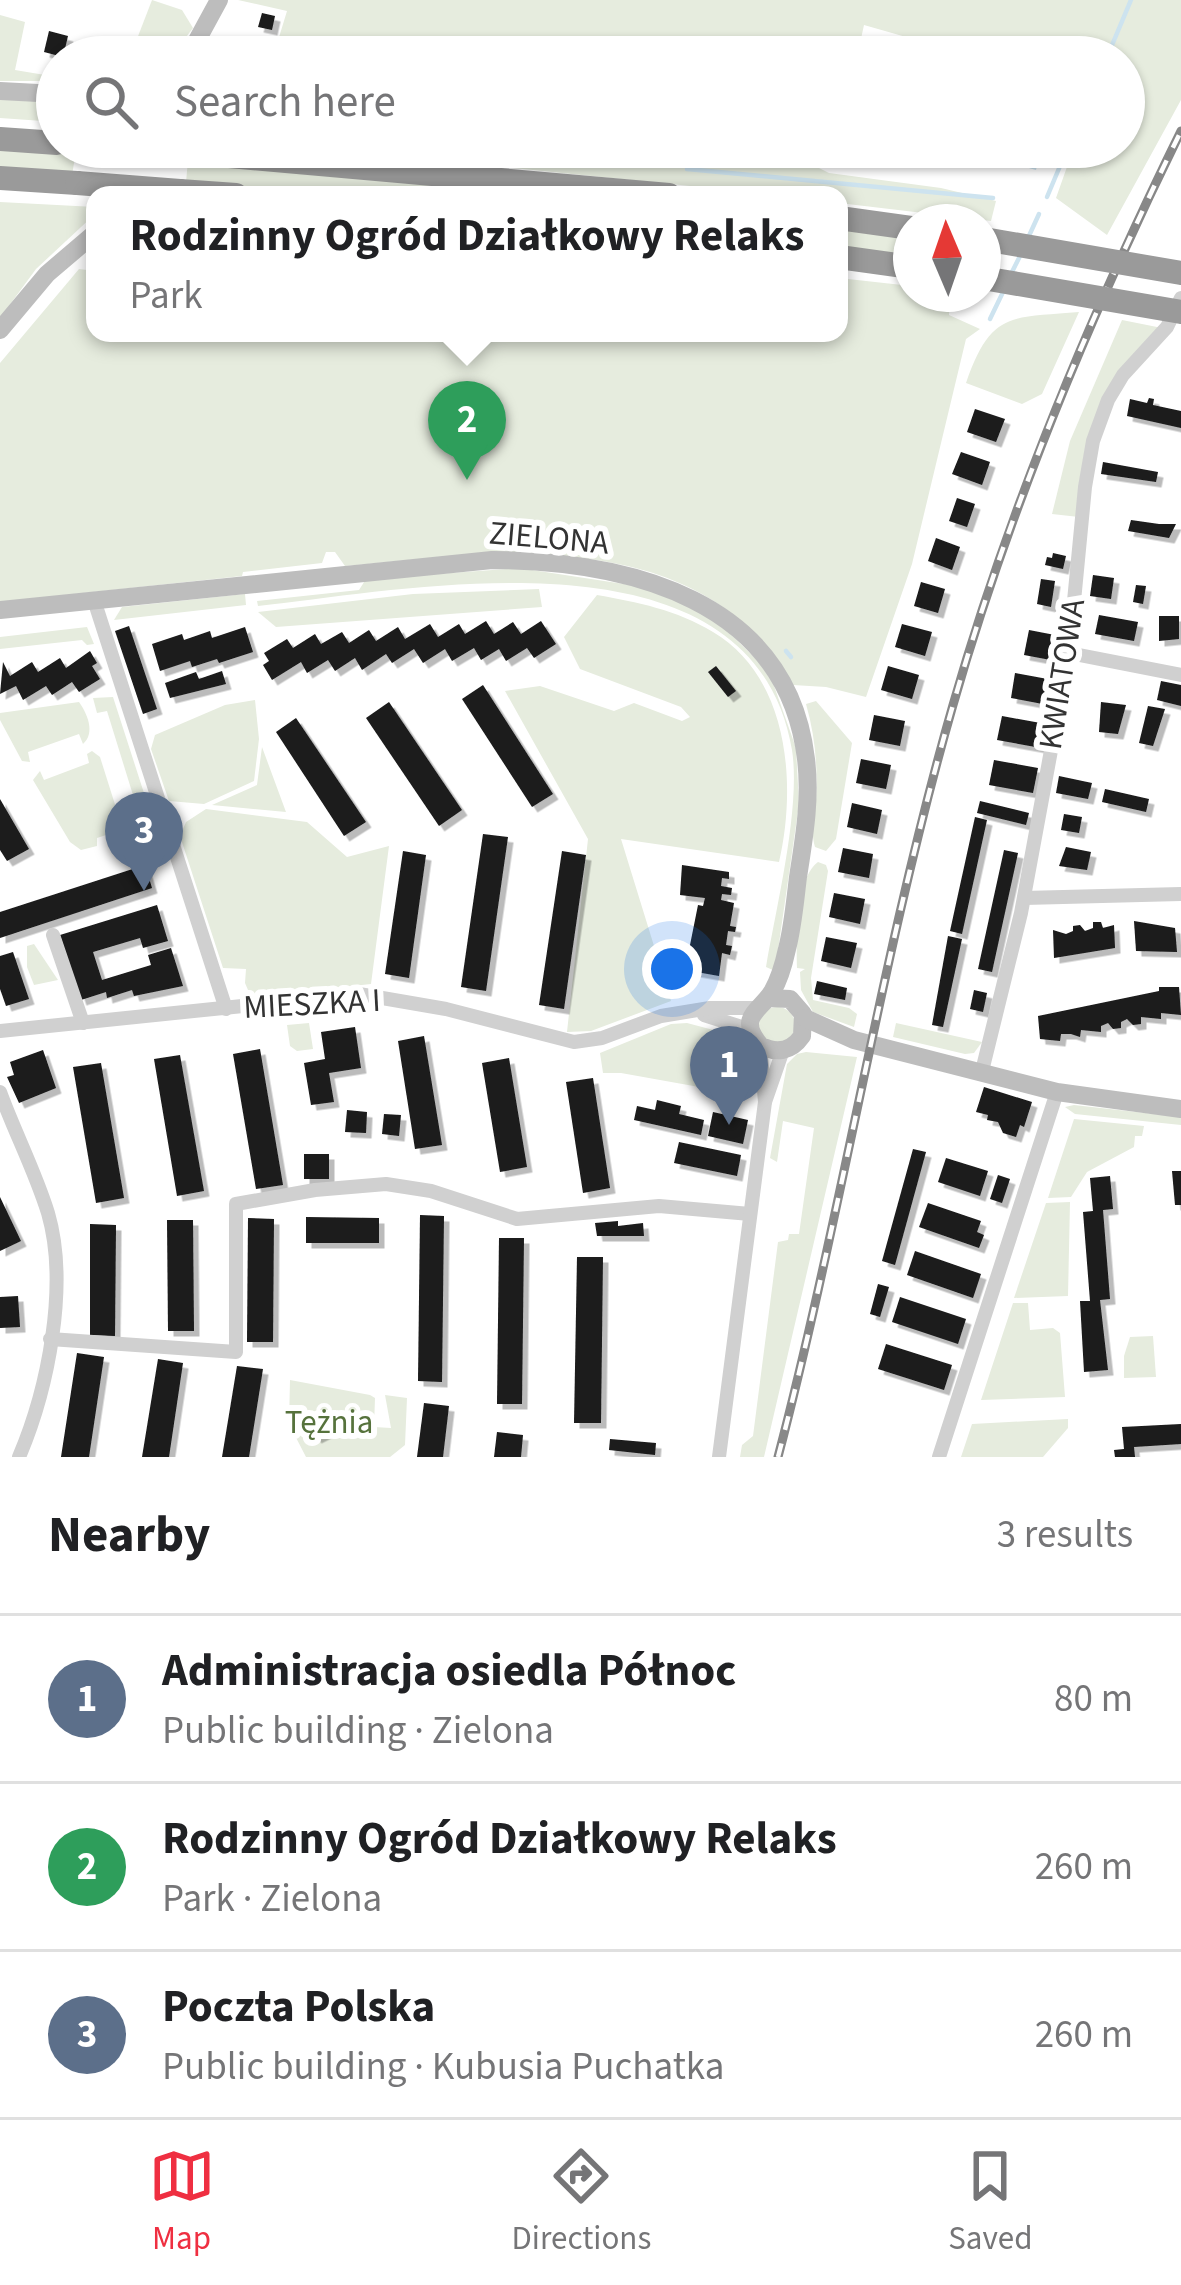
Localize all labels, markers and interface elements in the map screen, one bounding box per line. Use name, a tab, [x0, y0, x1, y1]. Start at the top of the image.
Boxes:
search box	[36, 36, 1145, 168]
icon: search	[78, 69, 144, 135]
text: Search here	[174, 70, 396, 134]
popup	[86, 186, 848, 342]
text: Rodzinny Ogród Działkowy Relaks	[130, 204, 804, 268]
north arrow	[893, 204, 1001, 312]
text: Park	[130, 268, 203, 324]
pin: 2	[428, 381, 506, 480]
street label: ZIELONA	[487, 509, 611, 567]
street label: KWIATOWA	[1027, 595, 1097, 753]
pin: 3	[105, 792, 183, 891]
your location	[642, 939, 702, 999]
street label: MIESZKA I	[242, 977, 382, 1031]
pin: 1	[690, 1026, 768, 1125]
park label: Tężnia	[285, 1399, 373, 1446]
text: Nearby	[48, 1499, 210, 1571]
text: 3 results	[997, 1507, 1133, 1563]
text: Administracja osiedla Północ	[162, 1639, 736, 1703]
text: 1	[77, 1671, 97, 1727]
text: 80 m	[1054, 1671, 1133, 1727]
text: Public building · Zielona	[162, 1703, 554, 1759]
text: Rodzinny Ogród Działkowy Relaks	[162, 1807, 837, 1871]
text: 2	[77, 1839, 97, 1895]
text: 260 m	[1035, 1839, 1133, 1895]
text: Park · Zielona	[162, 1871, 382, 1927]
text: Poczta Polska	[162, 1975, 435, 2039]
text: 3	[77, 2007, 97, 2063]
text: 260 m	[1035, 2007, 1133, 2063]
text: Public building · Kubusia Puchatka	[162, 2039, 724, 2095]
tab: Map	[149, 2143, 215, 2262]
tab: Directions	[512, 2143, 651, 2262]
tab: Saved	[948, 2143, 1032, 2262]

